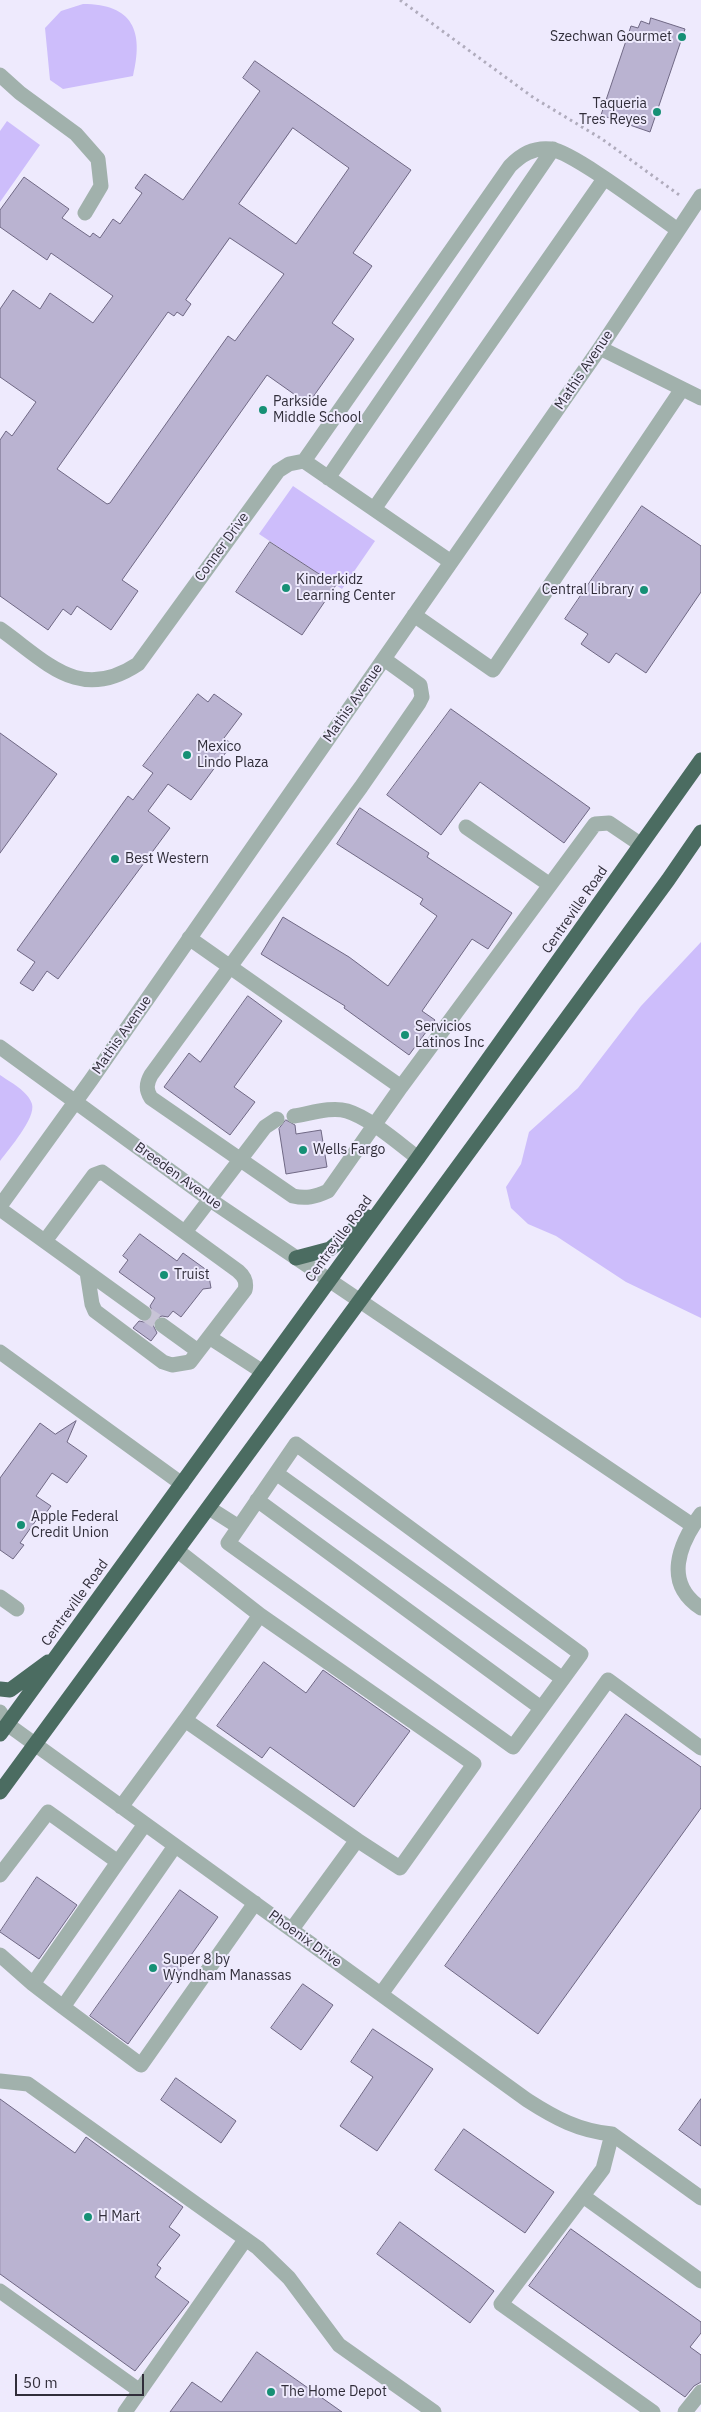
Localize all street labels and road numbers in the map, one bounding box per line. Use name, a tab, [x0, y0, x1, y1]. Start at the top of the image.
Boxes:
street label: Mathis Avenue	[551, 327, 617, 413]
street label: Conner Drive	[191, 509, 253, 585]
street label: Mathis Avenue	[320, 660, 386, 746]
street label: Centreville Road	[539, 863, 611, 957]
street label: Mathis Avenue	[89, 992, 155, 1078]
street label: Breeden Avenue	[131, 1139, 225, 1213]
street label: Centreville Road	[302, 1192, 376, 1286]
street label: Centreville Road	[38, 1556, 112, 1650]
street label: Phoenix Drive	[265, 1907, 345, 1971]

